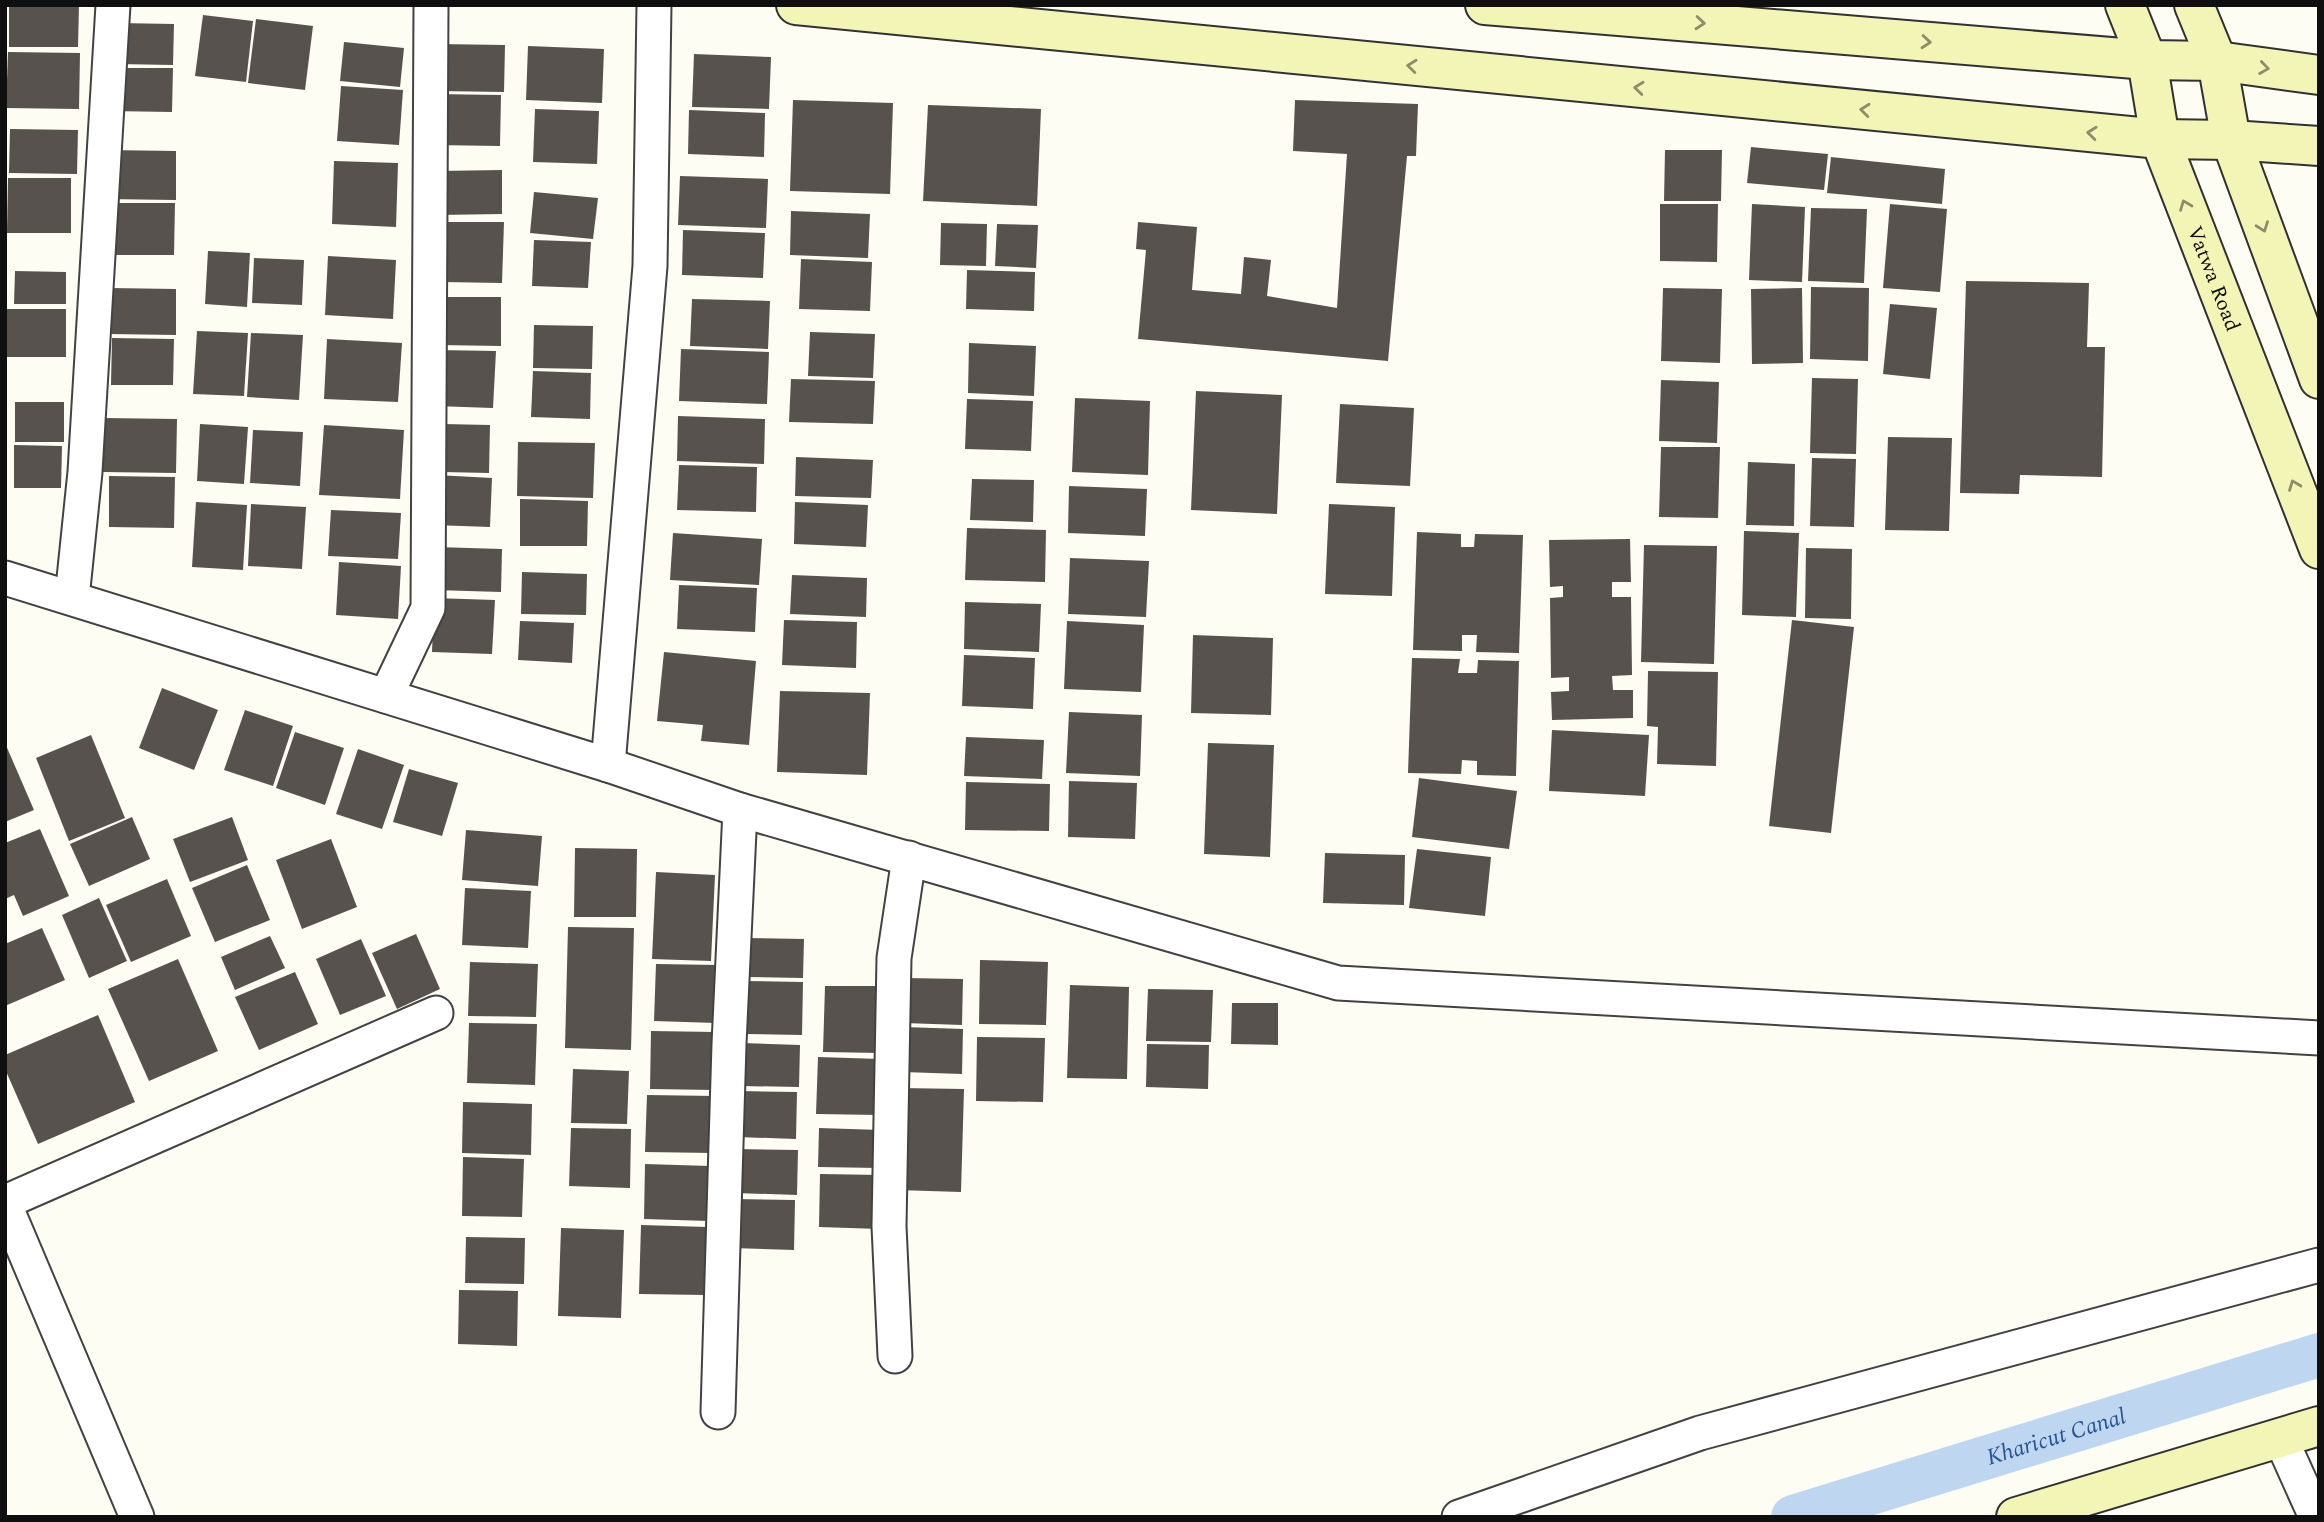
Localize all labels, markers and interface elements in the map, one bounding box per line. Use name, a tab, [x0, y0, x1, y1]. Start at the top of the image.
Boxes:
one-way arrow	[1694, 15, 1705, 30]
one-way arrow	[1921, 34, 1932, 49]
one-way arrow	[1407, 59, 1418, 74]
one-way arrow	[2258, 60, 2270, 75]
one-way arrow	[1633, 81, 1644, 96]
one-way arrow	[1859, 103, 1871, 118]
one-way arrow	[2086, 125, 2097, 140]
one-way arrow	[2180, 199, 2194, 211]
one-way arrow	[2255, 220, 2269, 232]
street label: Vatwa Road	[2178, 221, 2248, 336]
one-way arrow	[2288, 480, 2302, 492]
water label: Kharicut Canal	[1982, 1400, 2130, 1475]

